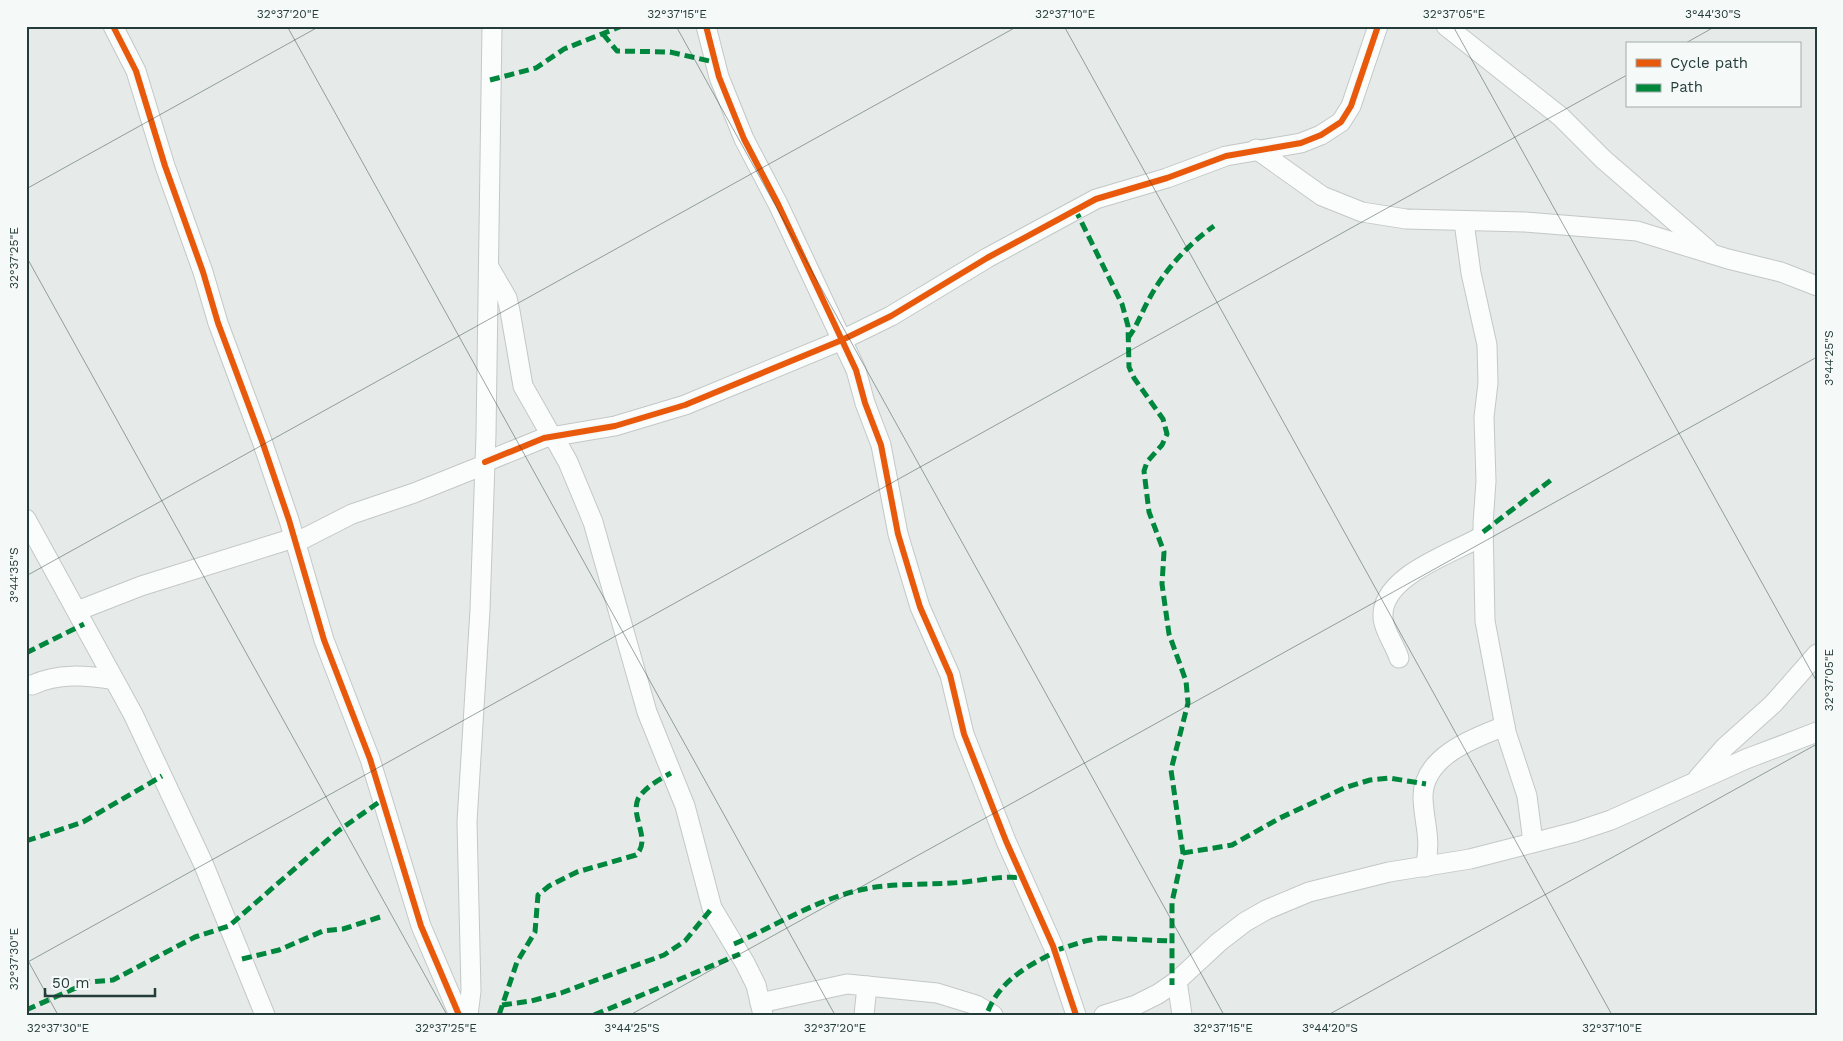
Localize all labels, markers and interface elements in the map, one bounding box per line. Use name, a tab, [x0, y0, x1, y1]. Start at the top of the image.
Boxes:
text: 32°37'20"E	[257, 7, 320, 21]
text: 32°37'15"E	[647, 7, 707, 21]
text: 32°37'10"E	[1035, 7, 1095, 21]
text: 32°37'05"E	[1423, 7, 1486, 21]
text: 3°44'30"S	[1685, 7, 1741, 21]
legend	[1626, 42, 1800, 108]
text: Cycle path	[1670, 54, 1748, 72]
text: Path	[1670, 78, 1703, 96]
text: 32°37'25"E	[7, 227, 21, 289]
text: 3°44'25"S	[1822, 330, 1836, 386]
text: 3°44'35"S	[7, 547, 21, 603]
text: 32°37'05"E	[1822, 648, 1836, 711]
text: 32°37'30"E	[7, 927, 21, 990]
scale bar	[45, 966, 155, 998]
text: 50 m	[52, 974, 89, 992]
text: 32°37'30"E	[27, 1021, 90, 1035]
text: 32°37'25"E	[415, 1021, 477, 1035]
text: 3°44'25"S	[604, 1021, 660, 1035]
text: 32°37'20"E	[804, 1021, 867, 1035]
text: 32°37'15"E	[1193, 1021, 1253, 1035]
text: 3°44'20"S	[1302, 1021, 1358, 1035]
text: 32°37'10"E	[1582, 1021, 1642, 1035]

